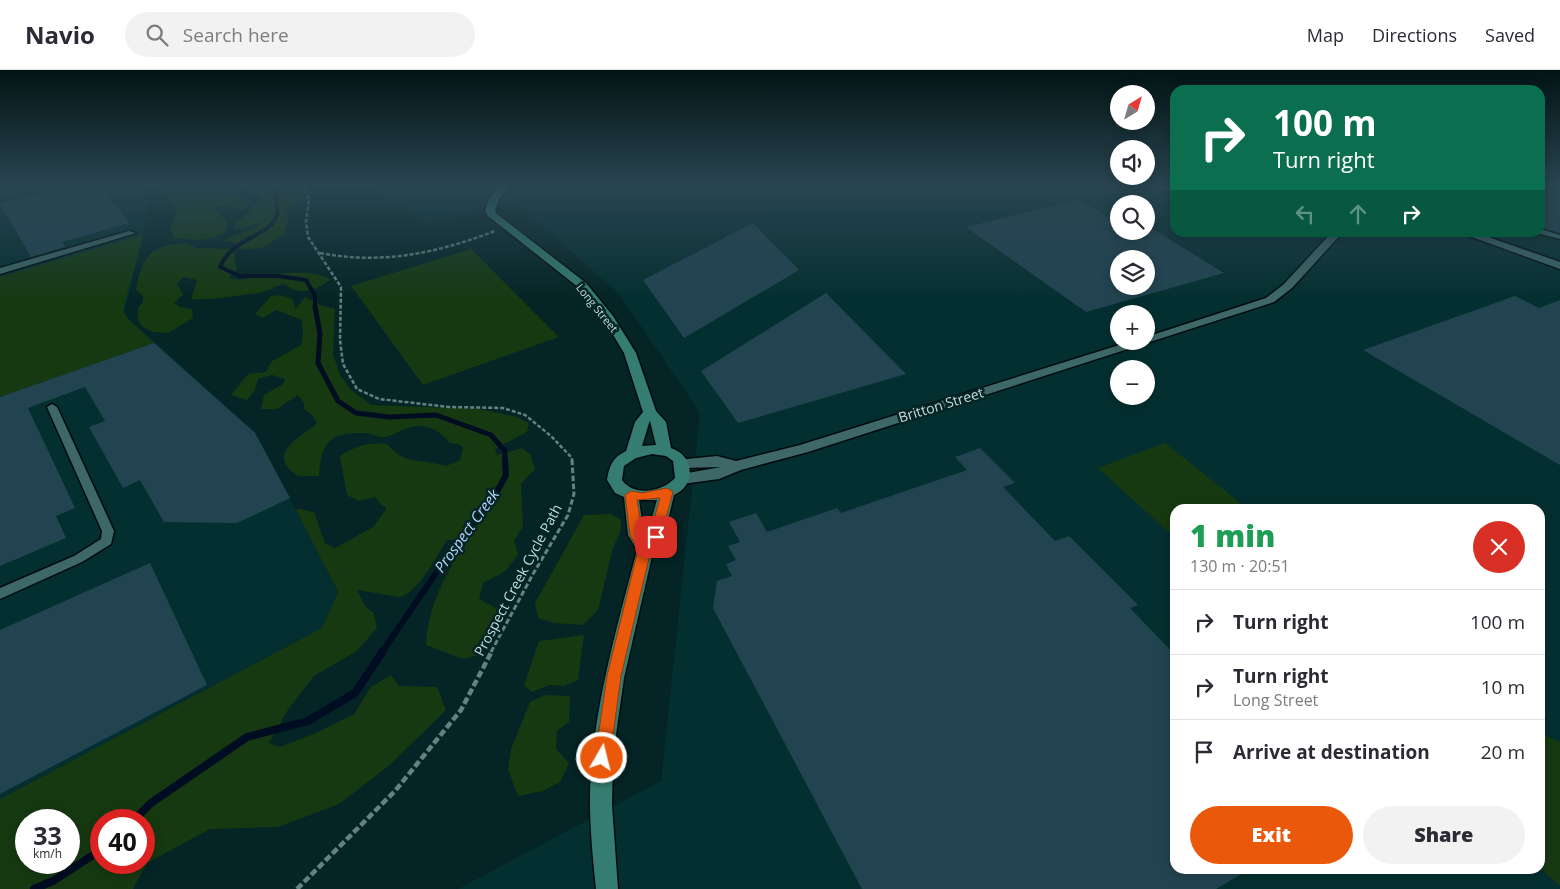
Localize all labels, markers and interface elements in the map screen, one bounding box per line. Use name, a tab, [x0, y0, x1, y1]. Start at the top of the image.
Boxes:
search box	[125, 12, 475, 57]
text: Navio	[25, 18, 95, 51]
icon: search	[143, 21, 171, 49]
text: Search here	[183, 22, 289, 48]
text: Map	[1307, 23, 1344, 47]
text: Directions	[1372, 23, 1457, 47]
text: Saved	[1485, 23, 1535, 47]
north arrow	[1110, 85, 1155, 130]
map controls	[1110, 85, 1155, 405]
text: 100 m	[1273, 99, 1377, 146]
icon: right	[1190, 105, 1255, 170]
button: sound	[1110, 140, 1155, 185]
text: Turn right	[1273, 144, 1375, 174]
button: search	[1110, 195, 1155, 240]
icon: left	[1291, 200, 1319, 228]
icon: ahead	[1344, 200, 1372, 228]
icon: right	[1397, 200, 1425, 228]
button: layers	[1110, 250, 1155, 295]
street label: Long Street	[573, 280, 622, 335]
button: +	[1110, 305, 1155, 350]
button: −	[1110, 360, 1155, 405]
street label: Britton Street	[896, 383, 986, 426]
water label: Prospect Creek	[429, 484, 504, 576]
street label: Prospect Creek Cycle Path	[469, 500, 566, 659]
text: 1 min	[1190, 515, 1275, 556]
pin	[635, 516, 677, 558]
button: close	[1473, 521, 1525, 573]
icon: arrive	[642, 523, 670, 551]
text: 130 m · 20:51	[1190, 555, 1290, 577]
icon: right	[1190, 608, 1218, 636]
text: Turn right	[1233, 609, 1328, 635]
text: 100 m	[1470, 609, 1525, 635]
text: Turn right	[1233, 663, 1328, 689]
icon: right	[1190, 673, 1218, 701]
text: 10 m	[1481, 674, 1525, 700]
text: Long Street	[1233, 689, 1318, 711]
position arrow	[575, 731, 627, 783]
icon: arrive	[1190, 738, 1218, 766]
text: Arrive at destination	[1233, 739, 1430, 765]
text: 20 m	[1481, 739, 1525, 765]
button: Exit	[1190, 806, 1353, 864]
button: Share	[1363, 806, 1525, 864]
speed limit sign: 40	[90, 809, 155, 874]
text: 33	[33, 818, 62, 852]
text: km/h	[33, 845, 62, 862]

